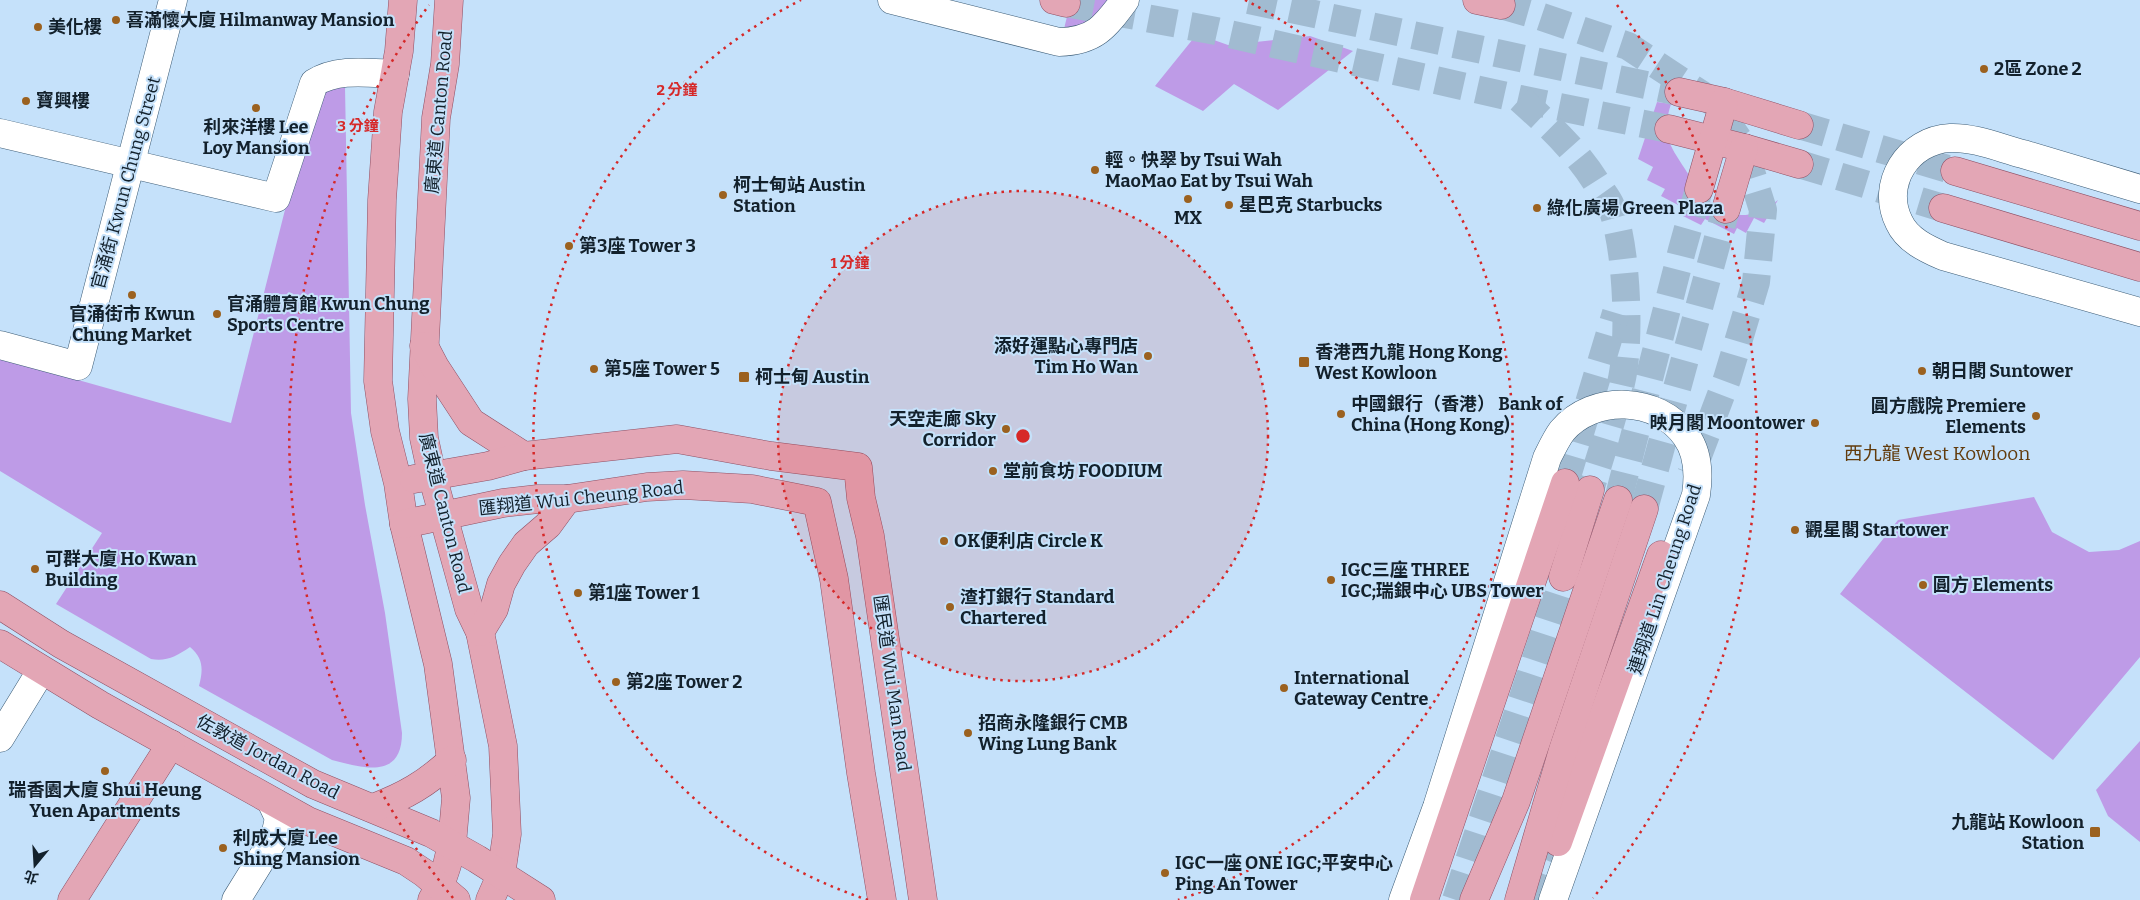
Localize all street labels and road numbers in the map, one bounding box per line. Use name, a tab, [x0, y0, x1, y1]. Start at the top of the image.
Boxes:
street label: 廣東道 Canton Road	[421, 29, 457, 195]
street label: 官涌街 Kwun Chung Street	[87, 74, 165, 292]
street label: 廣東道 Canton Road	[414, 431, 476, 596]
street label: 匯翔道 Wui Cheung Road	[477, 476, 685, 520]
street label: 連翔道 Lin Cheung Road	[1624, 481, 1706, 677]
street label: 匯民道 Wui Man Road	[869, 593, 915, 773]
street label: 佐敦道 Jordan Road	[193, 710, 344, 804]

